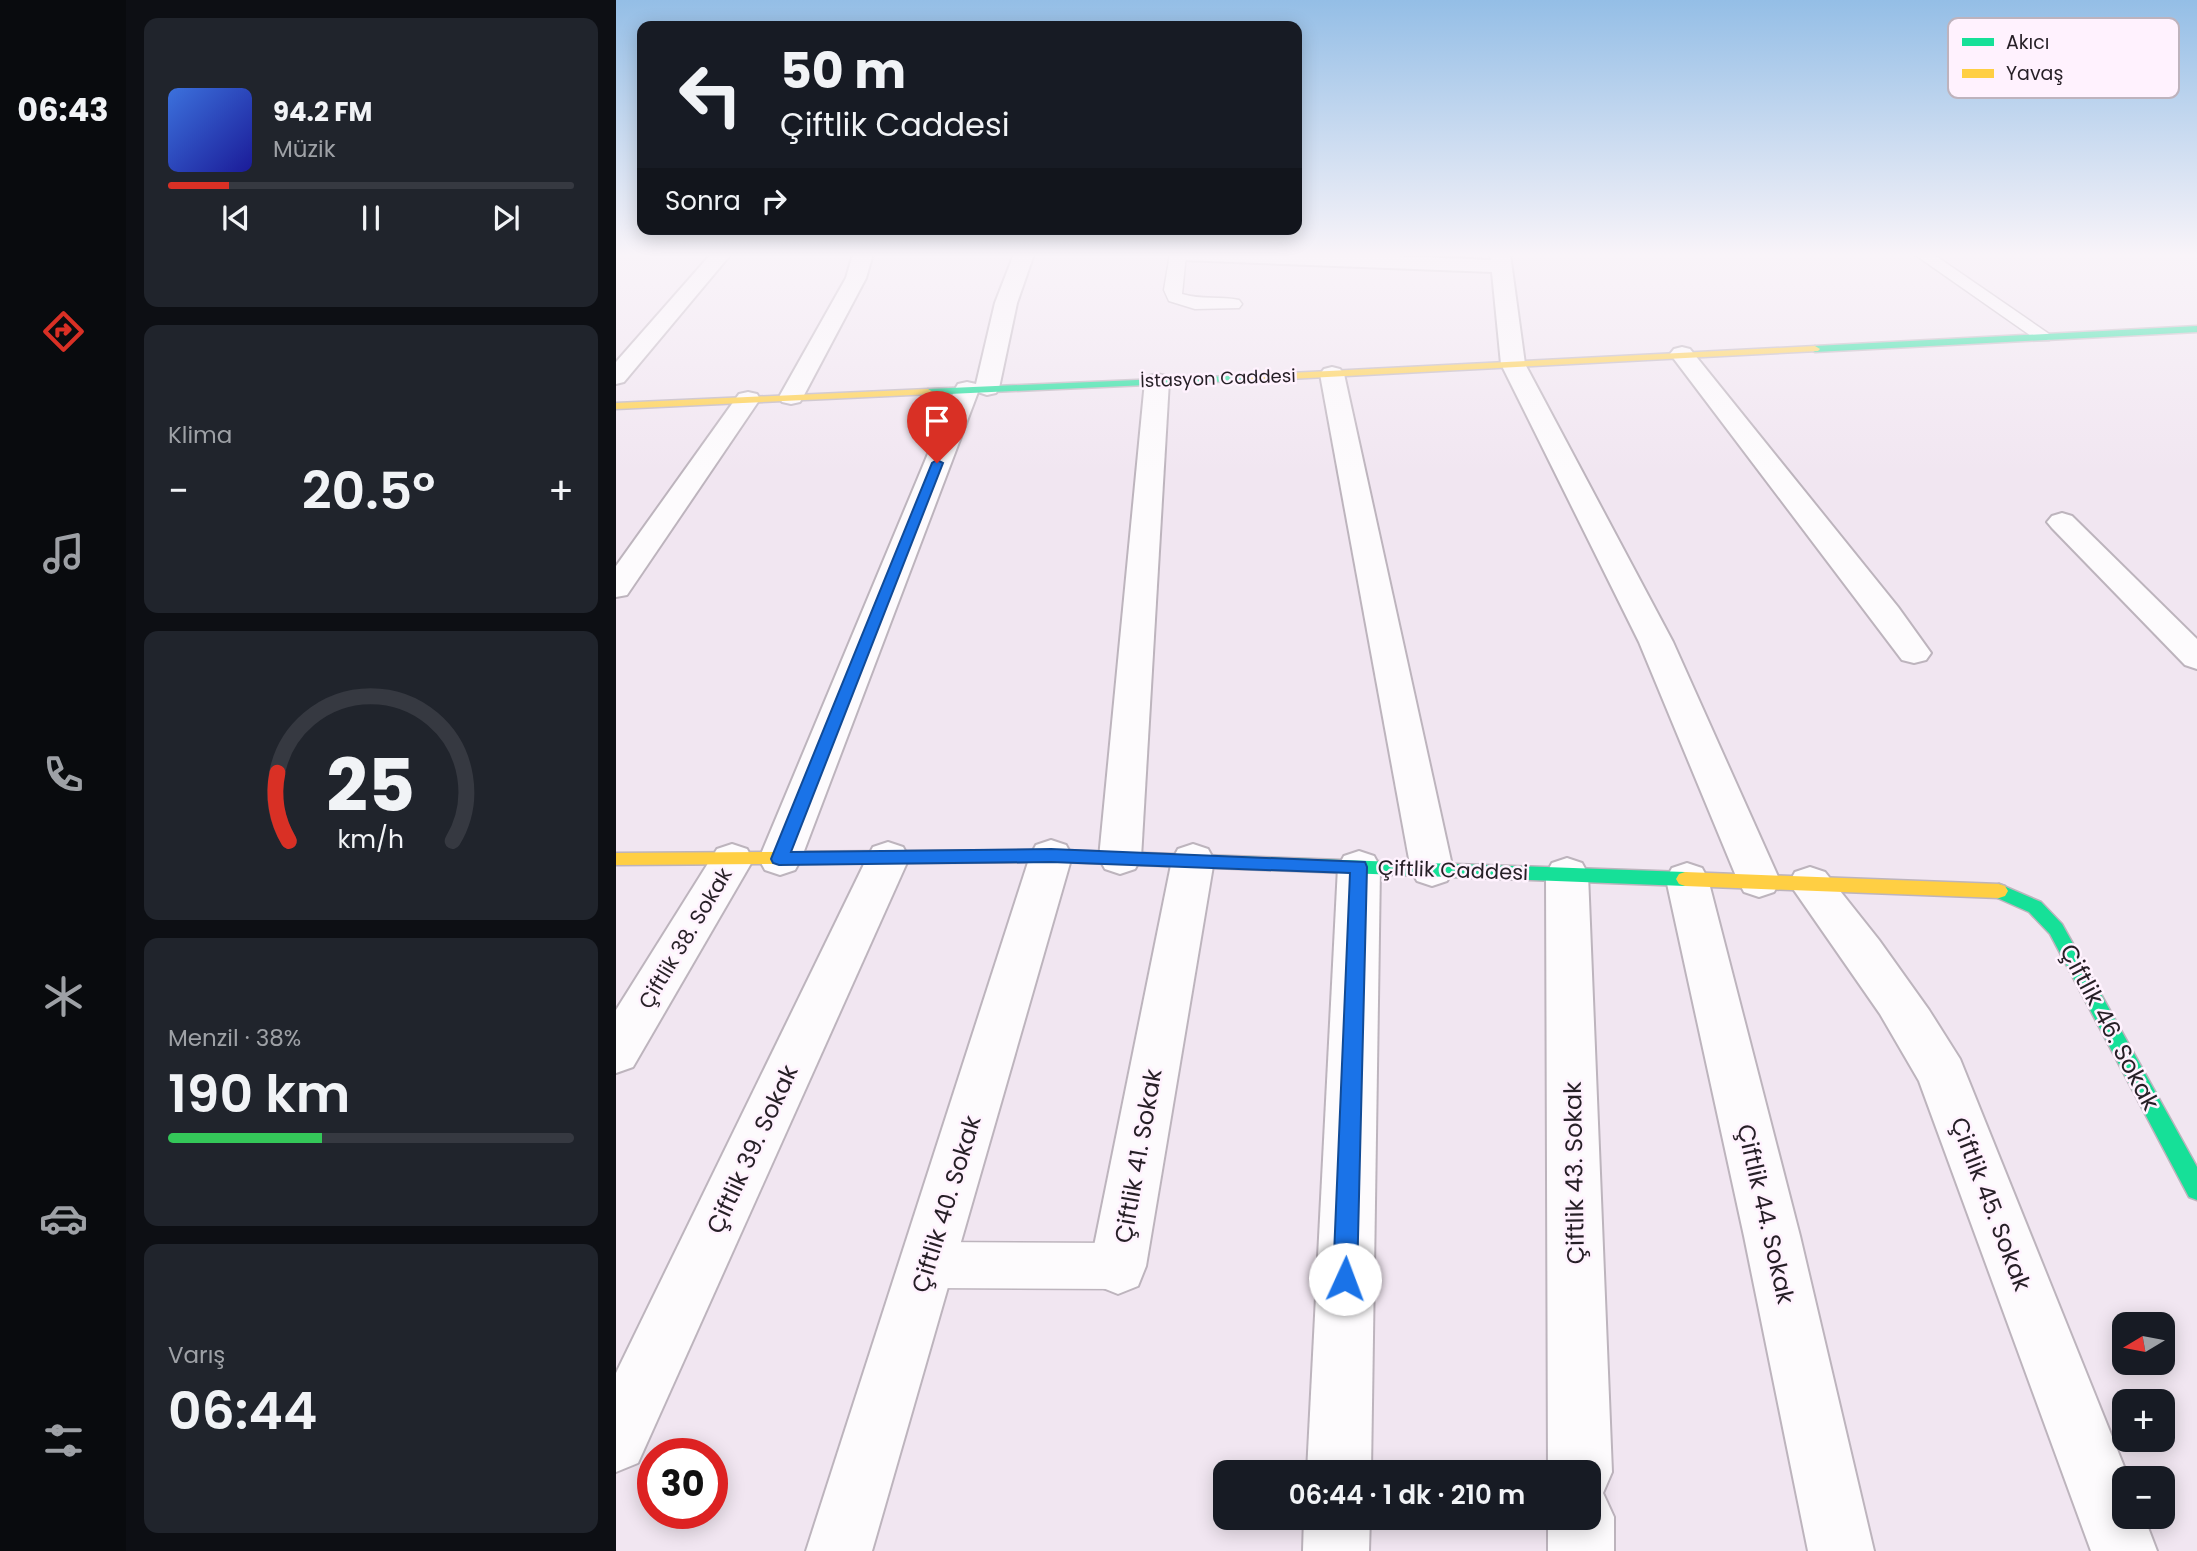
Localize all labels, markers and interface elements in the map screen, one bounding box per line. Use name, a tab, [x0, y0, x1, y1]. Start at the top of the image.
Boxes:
legend	[1948, 18, 2179, 98]
text: Akıcı	[2006, 29, 2049, 56]
text: 50 m	[780, 37, 906, 105]
icon: left	[665, 49, 756, 140]
text: Yavaş	[2006, 60, 2063, 87]
text: 06:43	[17, 87, 109, 132]
text: 94.2 FM	[273, 94, 372, 130]
text: Çiftlik Caddesi	[780, 102, 1010, 147]
text: Müzik	[273, 133, 336, 165]
icon: right	[755, 182, 793, 220]
text: Sonra	[665, 183, 741, 219]
icon: previous	[217, 199, 255, 237]
icon: pause	[352, 199, 390, 237]
icon: next	[487, 199, 525, 237]
icon: directions	[39, 307, 88, 356]
street label: İstasyon Caddesi	[1140, 363, 1296, 393]
pin	[907, 391, 967, 463]
icon: arrive	[918, 402, 956, 440]
text: Klima	[168, 419, 232, 451]
text: 20.5°	[302, 454, 435, 527]
text: −	[168, 464, 189, 517]
text: +	[548, 464, 574, 517]
icon: music	[39, 529, 88, 578]
text: 25	[327, 736, 415, 837]
icon: phone	[39, 750, 88, 799]
text: km/h	[338, 822, 404, 857]
street label: Çiftlik Caddesi	[1377, 853, 1529, 887]
street label: Çiftlik 38. Sokak	[631, 862, 739, 1014]
street label: Çiftlik 46. Sokak	[2052, 938, 2168, 1116]
icon: climate	[39, 972, 88, 1021]
text: Menzil · 38%	[168, 1022, 301, 1054]
text: 190 km	[168, 1057, 350, 1130]
street label: Çiftlik 39. Sokak	[698, 1059, 806, 1239]
street label: Çiftlik 41. Sokak	[1106, 1066, 1170, 1246]
street label: Çiftlik 43. Sokak	[1556, 1081, 1592, 1265]
street label: Çiftlik 40. Sokak	[903, 1111, 989, 1297]
street label: Çiftlik 45. Sokak	[1943, 1112, 2040, 1296]
street label: Çiftlik 44. Sokak	[1729, 1121, 1803, 1308]
icon: car	[39, 1194, 88, 1243]
position arrow	[1308, 1242, 1382, 1316]
north arrow	[2112, 1312, 2175, 1376]
map controls	[2112, 1312, 2175, 1529]
text: Varış	[168, 1339, 225, 1371]
text: 06:44	[168, 1374, 317, 1447]
button: +	[2112, 1389, 2175, 1452]
icon: filters	[39, 1416, 88, 1465]
speed limit sign: 30	[637, 1438, 728, 1529]
button: −	[2112, 1466, 2175, 1529]
text: 06:44 · 1 dk · 210 m	[1289, 1477, 1525, 1513]

